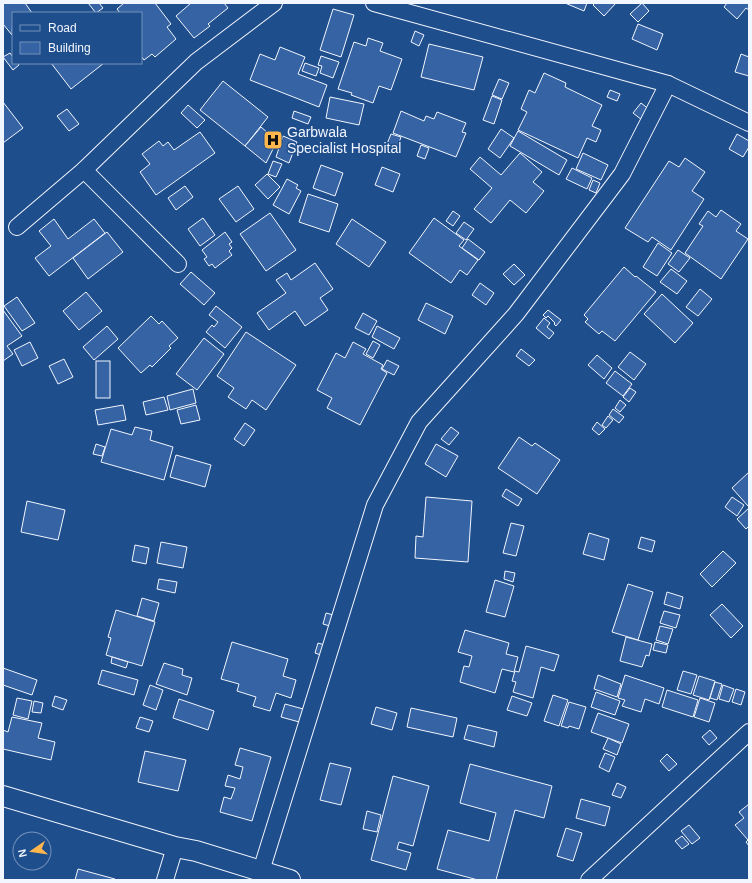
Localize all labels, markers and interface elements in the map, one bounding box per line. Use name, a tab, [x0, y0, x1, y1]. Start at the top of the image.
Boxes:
legend	[12, 12, 142, 64]
text: Road	[48, 21, 77, 35]
text: Building	[48, 41, 91, 55]
place label: Garbwala Specialist Hospital	[287, 124, 401, 156]
hospital icon: Garbwala Specialist Hospital	[262, 129, 284, 151]
north arrow	[12, 831, 52, 871]
text: N	[16, 848, 29, 858]

